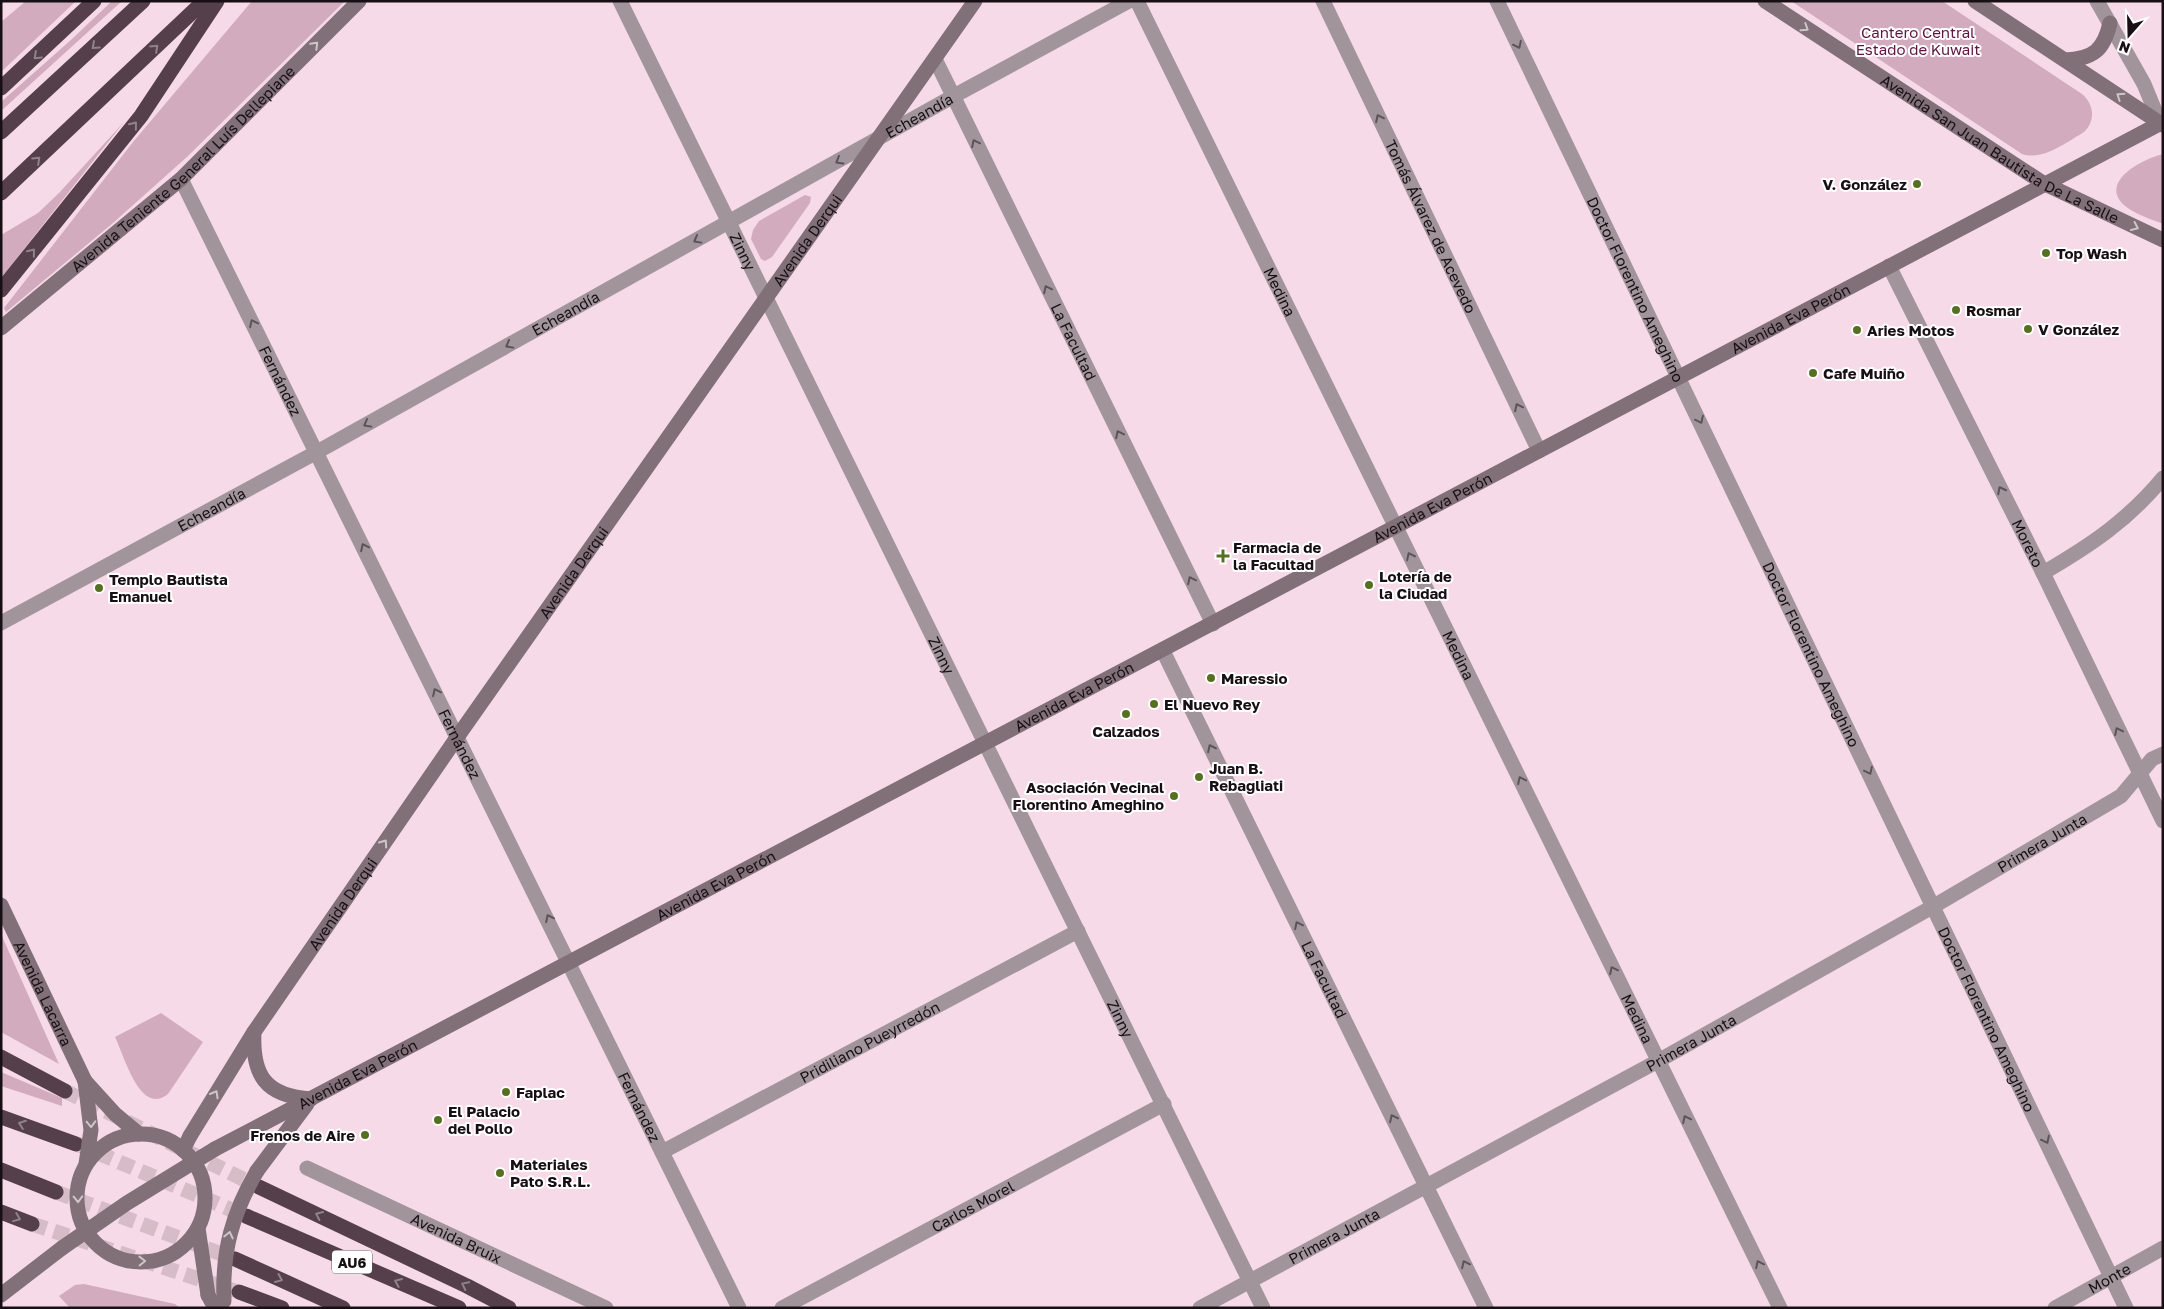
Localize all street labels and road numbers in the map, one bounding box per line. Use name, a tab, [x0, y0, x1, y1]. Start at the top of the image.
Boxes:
street label: Avenida Teniente General Luís Dellepiane	[67, 62, 298, 275]
street label: Avenida San Juan Bautista De La Salle	[1878, 70, 2122, 227]
street label: Echeandía	[882, 89, 956, 142]
street label: Tomás Álvarez de Acevedo	[1382, 137, 1480, 316]
street label: Avenida Derqui	[768, 191, 845, 289]
street label: Doctor Florentino Ameghino	[1584, 194, 1688, 385]
street label: Zinny	[726, 230, 760, 274]
street label: Medina	[1260, 264, 1300, 319]
street label: Avenida Eva Perón	[1728, 280, 1853, 357]
street label: Echeandía	[529, 287, 602, 339]
street label: La Facultad	[1048, 300, 1101, 383]
street label: Fernández	[256, 343, 306, 419]
street label: Avenida Eva Perón	[1369, 468, 1495, 546]
street label: Echeandía	[174, 484, 248, 535]
street label: Moreto	[2008, 516, 2048, 570]
street label: Avenida Derqui	[535, 523, 612, 621]
street label: Doctor Florentino Ameghino	[1759, 559, 1864, 750]
street label: Medina	[1439, 628, 1478, 683]
street label: Zinny	[925, 633, 959, 677]
street label: Avenida Eva Perón	[1011, 657, 1137, 735]
street label: Fernández	[435, 706, 485, 782]
street label: Primera Junta	[1994, 809, 2090, 876]
street label: Avenida Eva Perón	[653, 846, 778, 924]
street label: Avenida Derqui	[304, 854, 381, 953]
street label: Doctor Florentino Ameghino	[1935, 924, 2039, 1115]
street label: Avenida Lacarra	[10, 938, 76, 1049]
street label: La Facultad	[1298, 938, 1351, 1021]
street label: Medina	[1618, 991, 1657, 1046]
street label: Pridiliano Pueyrredón	[797, 997, 943, 1086]
street label: Zinny	[1104, 997, 1138, 1041]
street label: Primera Junta	[1643, 1010, 1739, 1075]
street label: Avenida Eva Perón	[295, 1035, 420, 1113]
street label: Fernández	[615, 1069, 665, 1145]
street label: Carlos Morel	[928, 1177, 1017, 1236]
street label: Primera Junta	[1285, 1204, 1382, 1268]
street label: Avenida Bruix	[408, 1209, 505, 1267]
road number: AU6	[332, 1250, 372, 1274]
street label: Monte	[2085, 1259, 2134, 1297]

